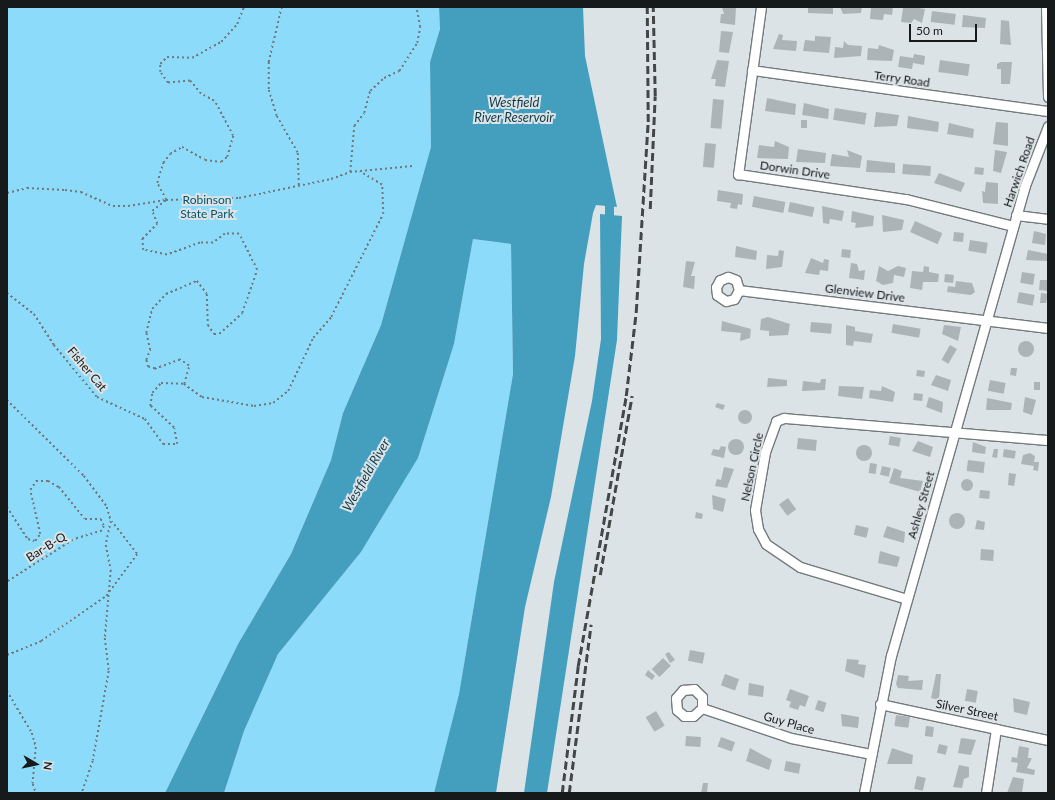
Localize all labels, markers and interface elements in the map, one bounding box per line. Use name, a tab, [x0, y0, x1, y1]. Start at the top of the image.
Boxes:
scale bar	[911, 16, 979, 42]
text: 50 m	[916, 23, 943, 38]
street label: Terry Road	[873, 68, 931, 90]
water label: Westfield River Reservoir	[474, 95, 554, 126]
street label: Harwich Road	[1000, 135, 1038, 209]
street label: Dorwin Drive	[759, 158, 831, 182]
park label: Robinson State Park	[180, 193, 234, 221]
street label: Glenview Drive	[824, 281, 906, 305]
street label: Fisher Cat	[64, 344, 110, 394]
street label: Nelson Circle	[738, 431, 766, 503]
water label: Westfield River	[339, 436, 393, 514]
street label: Ashley Street	[904, 469, 938, 541]
street label: Bar-B-Q	[24, 529, 68, 565]
street label: Silver Street	[934, 696, 1000, 724]
street label: Guy Place	[762, 709, 816, 737]
north arrow	[16, 744, 56, 784]
text: N	[41, 761, 55, 771]

